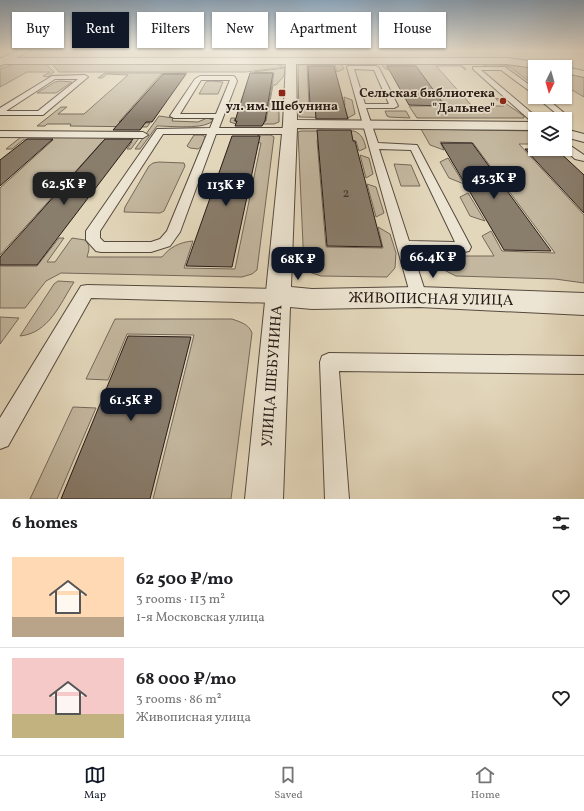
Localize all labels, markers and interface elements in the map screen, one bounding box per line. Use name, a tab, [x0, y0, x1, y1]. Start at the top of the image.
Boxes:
chip: Buy	[12, 12, 64, 48]
chip: Rent	[72, 12, 129, 48]
chip: Filters	[137, 12, 204, 48]
chip: New	[212, 12, 268, 48]
chip: Apartment	[276, 12, 371, 48]
chip: House	[379, 12, 446, 48]
north arrow	[528, 60, 572, 104]
map controls	[528, 60, 572, 156]
place label: Сельская библиотека "Дальнее"	[359, 85, 495, 118]
marker: ул. им. Шебунина	[277, 88, 287, 98]
marker: Сельская библиотека "Дальнее"	[498, 96, 508, 106]
place label: ул. им. Шебунина	[226, 98, 338, 116]
button: layers	[528, 112, 572, 156]
pin: 43.3K ₽	[457, 166, 531, 200]
text: 43.3K ₽	[471, 170, 517, 188]
pin: 62.5K ₽	[27, 172, 101, 206]
pin: 113K ₽	[193, 173, 259, 207]
text: 62.5K ₽	[42, 176, 86, 194]
text: 113K ₽	[207, 177, 245, 195]
house number: 2	[343, 185, 350, 203]
pin: 66.4K ₽	[396, 245, 470, 279]
pin: 68K ₽	[270, 247, 326, 281]
text: 66.4K ₽	[410, 249, 456, 267]
text: 68K ₽	[280, 251, 316, 269]
street label: ЖИВОПИСНАЯ УЛИЦА	[348, 288, 514, 312]
street label: УЛИЦА ШЕБУНИНА	[258, 304, 288, 448]
pin: 61.5K ₽	[94, 388, 168, 422]
text: 61.5K ₽	[109, 392, 153, 410]
text: 6 homes	[12, 512, 78, 535]
icon: filters	[550, 512, 572, 534]
text: 62 500 ₽/mo	[136, 568, 233, 591]
icon: home	[44, 573, 92, 621]
icon: heart	[550, 586, 572, 608]
text: 3 rooms · 113 m²	[136, 591, 225, 609]
text: 1-я Московская улица	[136, 609, 265, 627]
text: 68 000 ₽/mo	[136, 668, 236, 691]
icon: home	[44, 674, 92, 722]
icon: heart	[550, 687, 572, 709]
text: 3 rooms · 86 m²	[136, 691, 221, 709]
text: Живописная улица	[136, 709, 251, 727]
tab: Map	[84, 764, 106, 803]
tab: Saved	[274, 764, 303, 803]
tab: Home	[471, 764, 500, 803]

